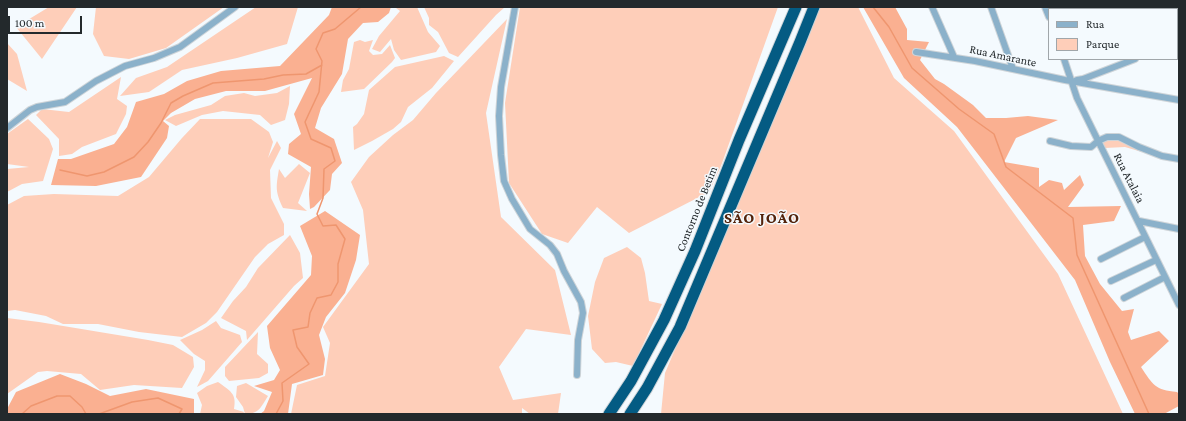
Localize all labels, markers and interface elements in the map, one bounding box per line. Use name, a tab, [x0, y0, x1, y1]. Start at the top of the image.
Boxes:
scale bar	[10, 8, 84, 34]
legend	[1048, 8, 1178, 60]
text: 100 m	[15, 16, 44, 30]
text: Rua	[1086, 17, 1104, 31]
text: Parque	[1086, 37, 1119, 51]
street label: Rua Amarante	[968, 42, 1038, 70]
street label: Rua Atalaia	[1110, 151, 1148, 205]
street label: Contorno de Betim	[673, 164, 721, 254]
district label: SÃO JOÃO	[724, 208, 800, 228]

